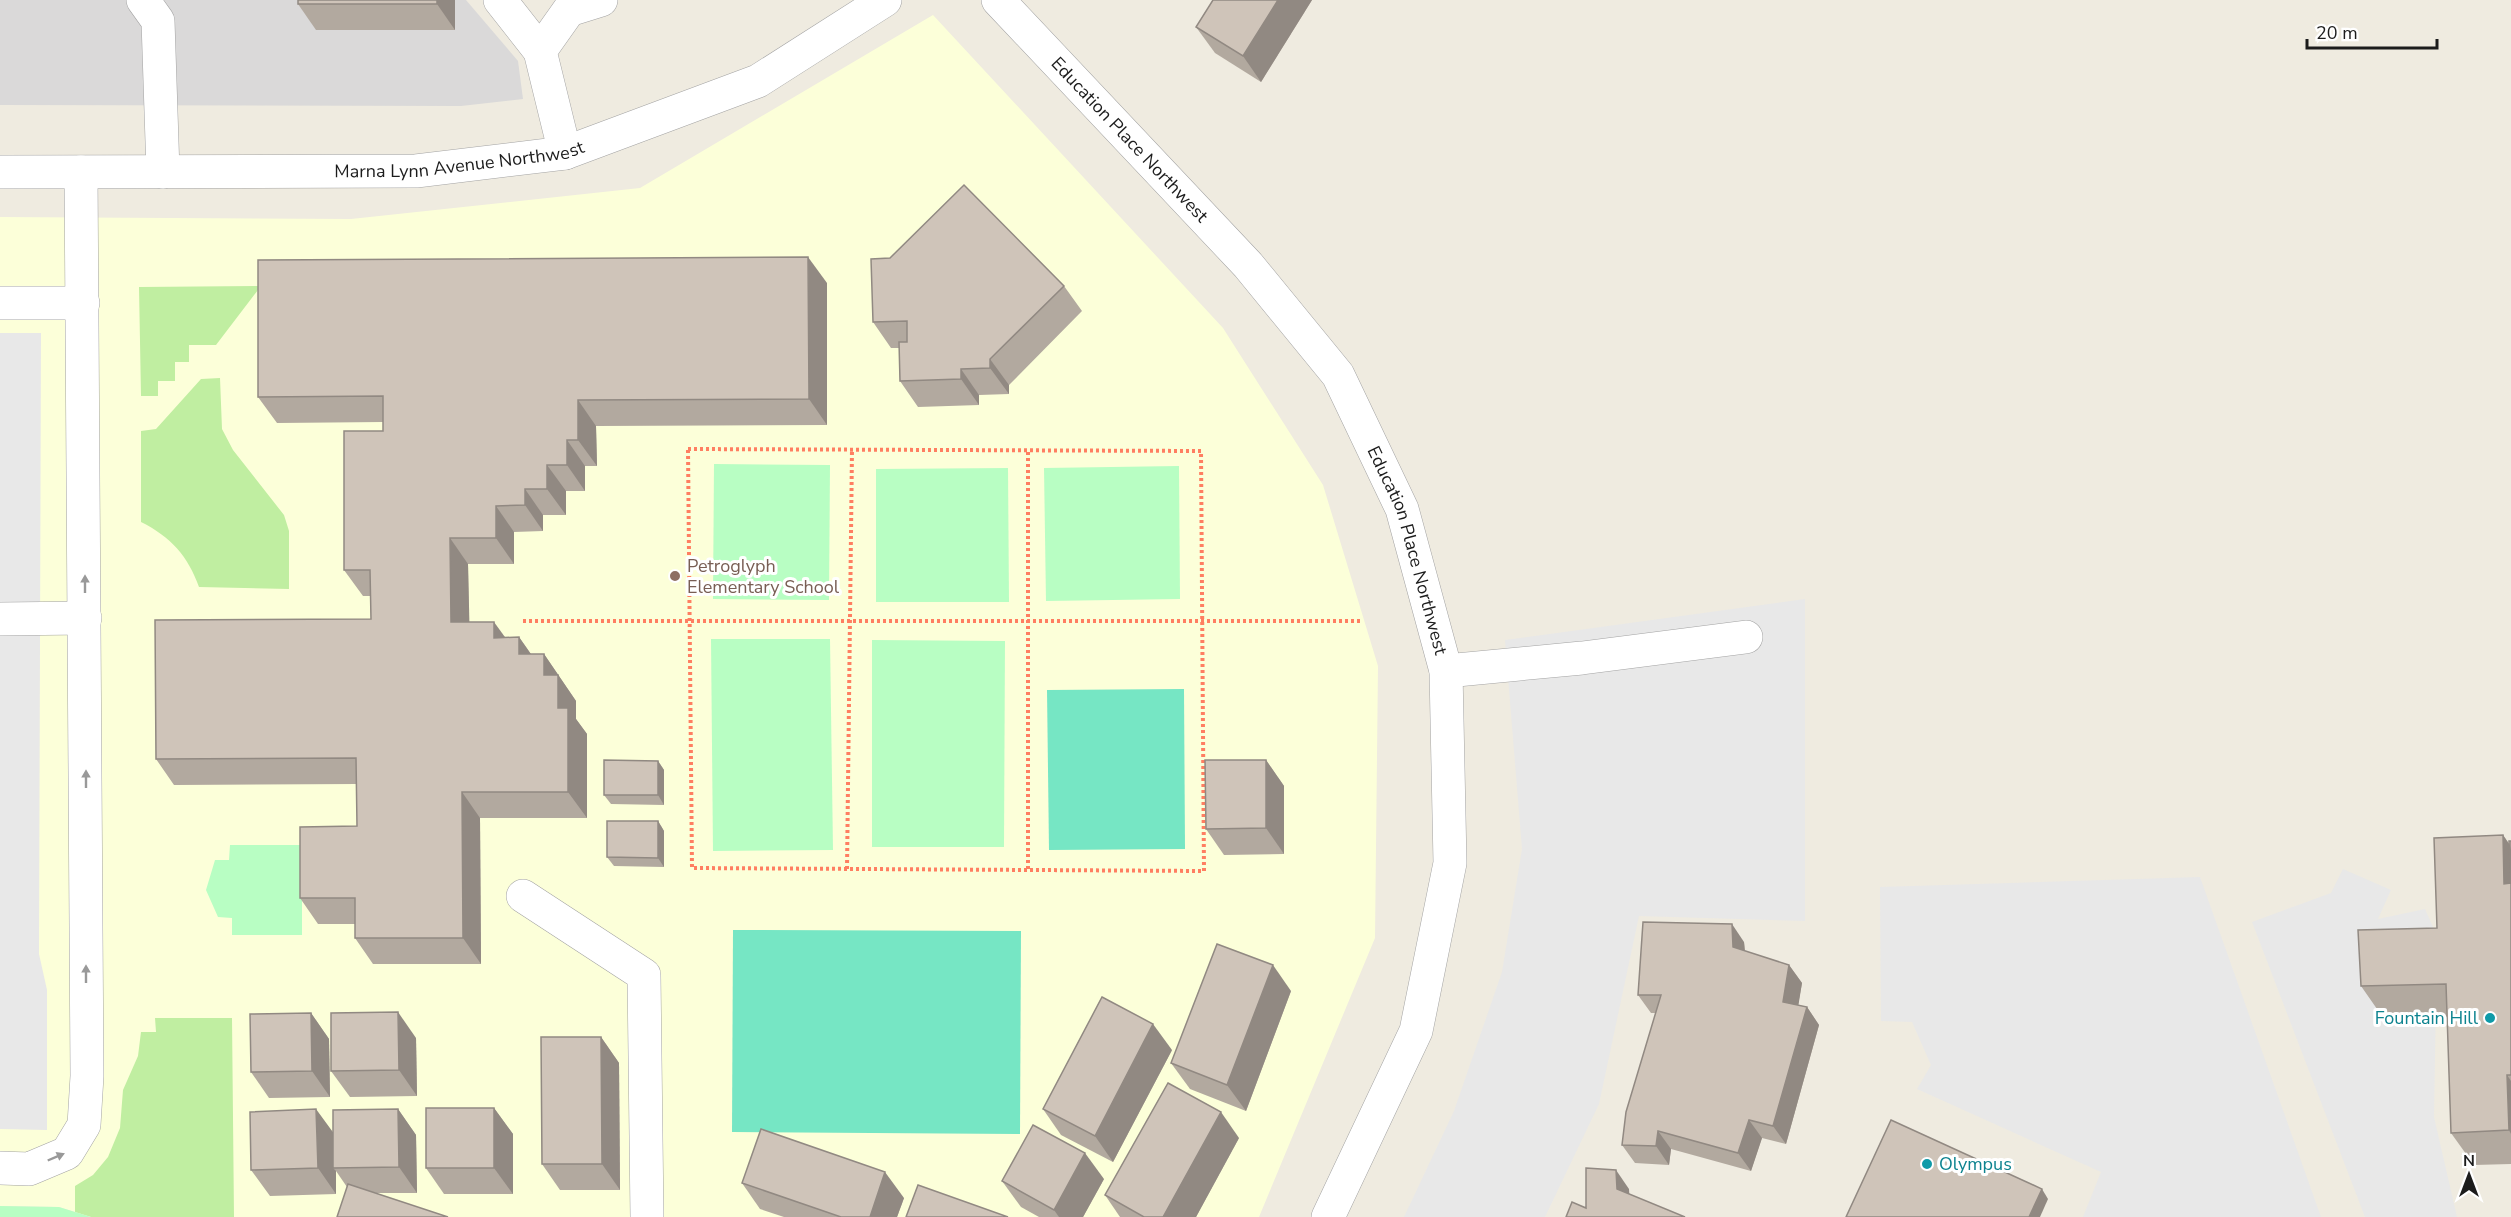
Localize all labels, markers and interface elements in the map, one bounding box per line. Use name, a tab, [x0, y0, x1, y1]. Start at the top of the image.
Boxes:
scale bar	[2307, 12, 2438, 50]
text: 20 m	[2316, 21, 2358, 45]
street label: Education Place Northwest	[1046, 52, 1214, 228]
street label: Marna Lynn Avenue Northwest	[334, 135, 588, 183]
street label: Education Place Northwest	[1362, 442, 1453, 658]
place label: Petroglyph Elementary School	[687, 554, 840, 599]
marker: Petroglyph Elementary School	[668, 569, 682, 583]
one-way arrow	[80, 575, 90, 594]
one-way arrow	[81, 770, 91, 789]
one-way arrow	[81, 965, 91, 984]
place label: Fountain Hill	[2375, 1006, 2479, 1030]
marker: Fountain Hill	[2483, 1011, 2497, 1025]
north arrow	[2439, 1145, 2499, 1205]
text: N	[2463, 1150, 2475, 1172]
one-way arrow	[47, 1152, 65, 1161]
place label: Olympus	[1939, 1152, 2012, 1176]
marker: Olympus	[1920, 1157, 1934, 1171]

